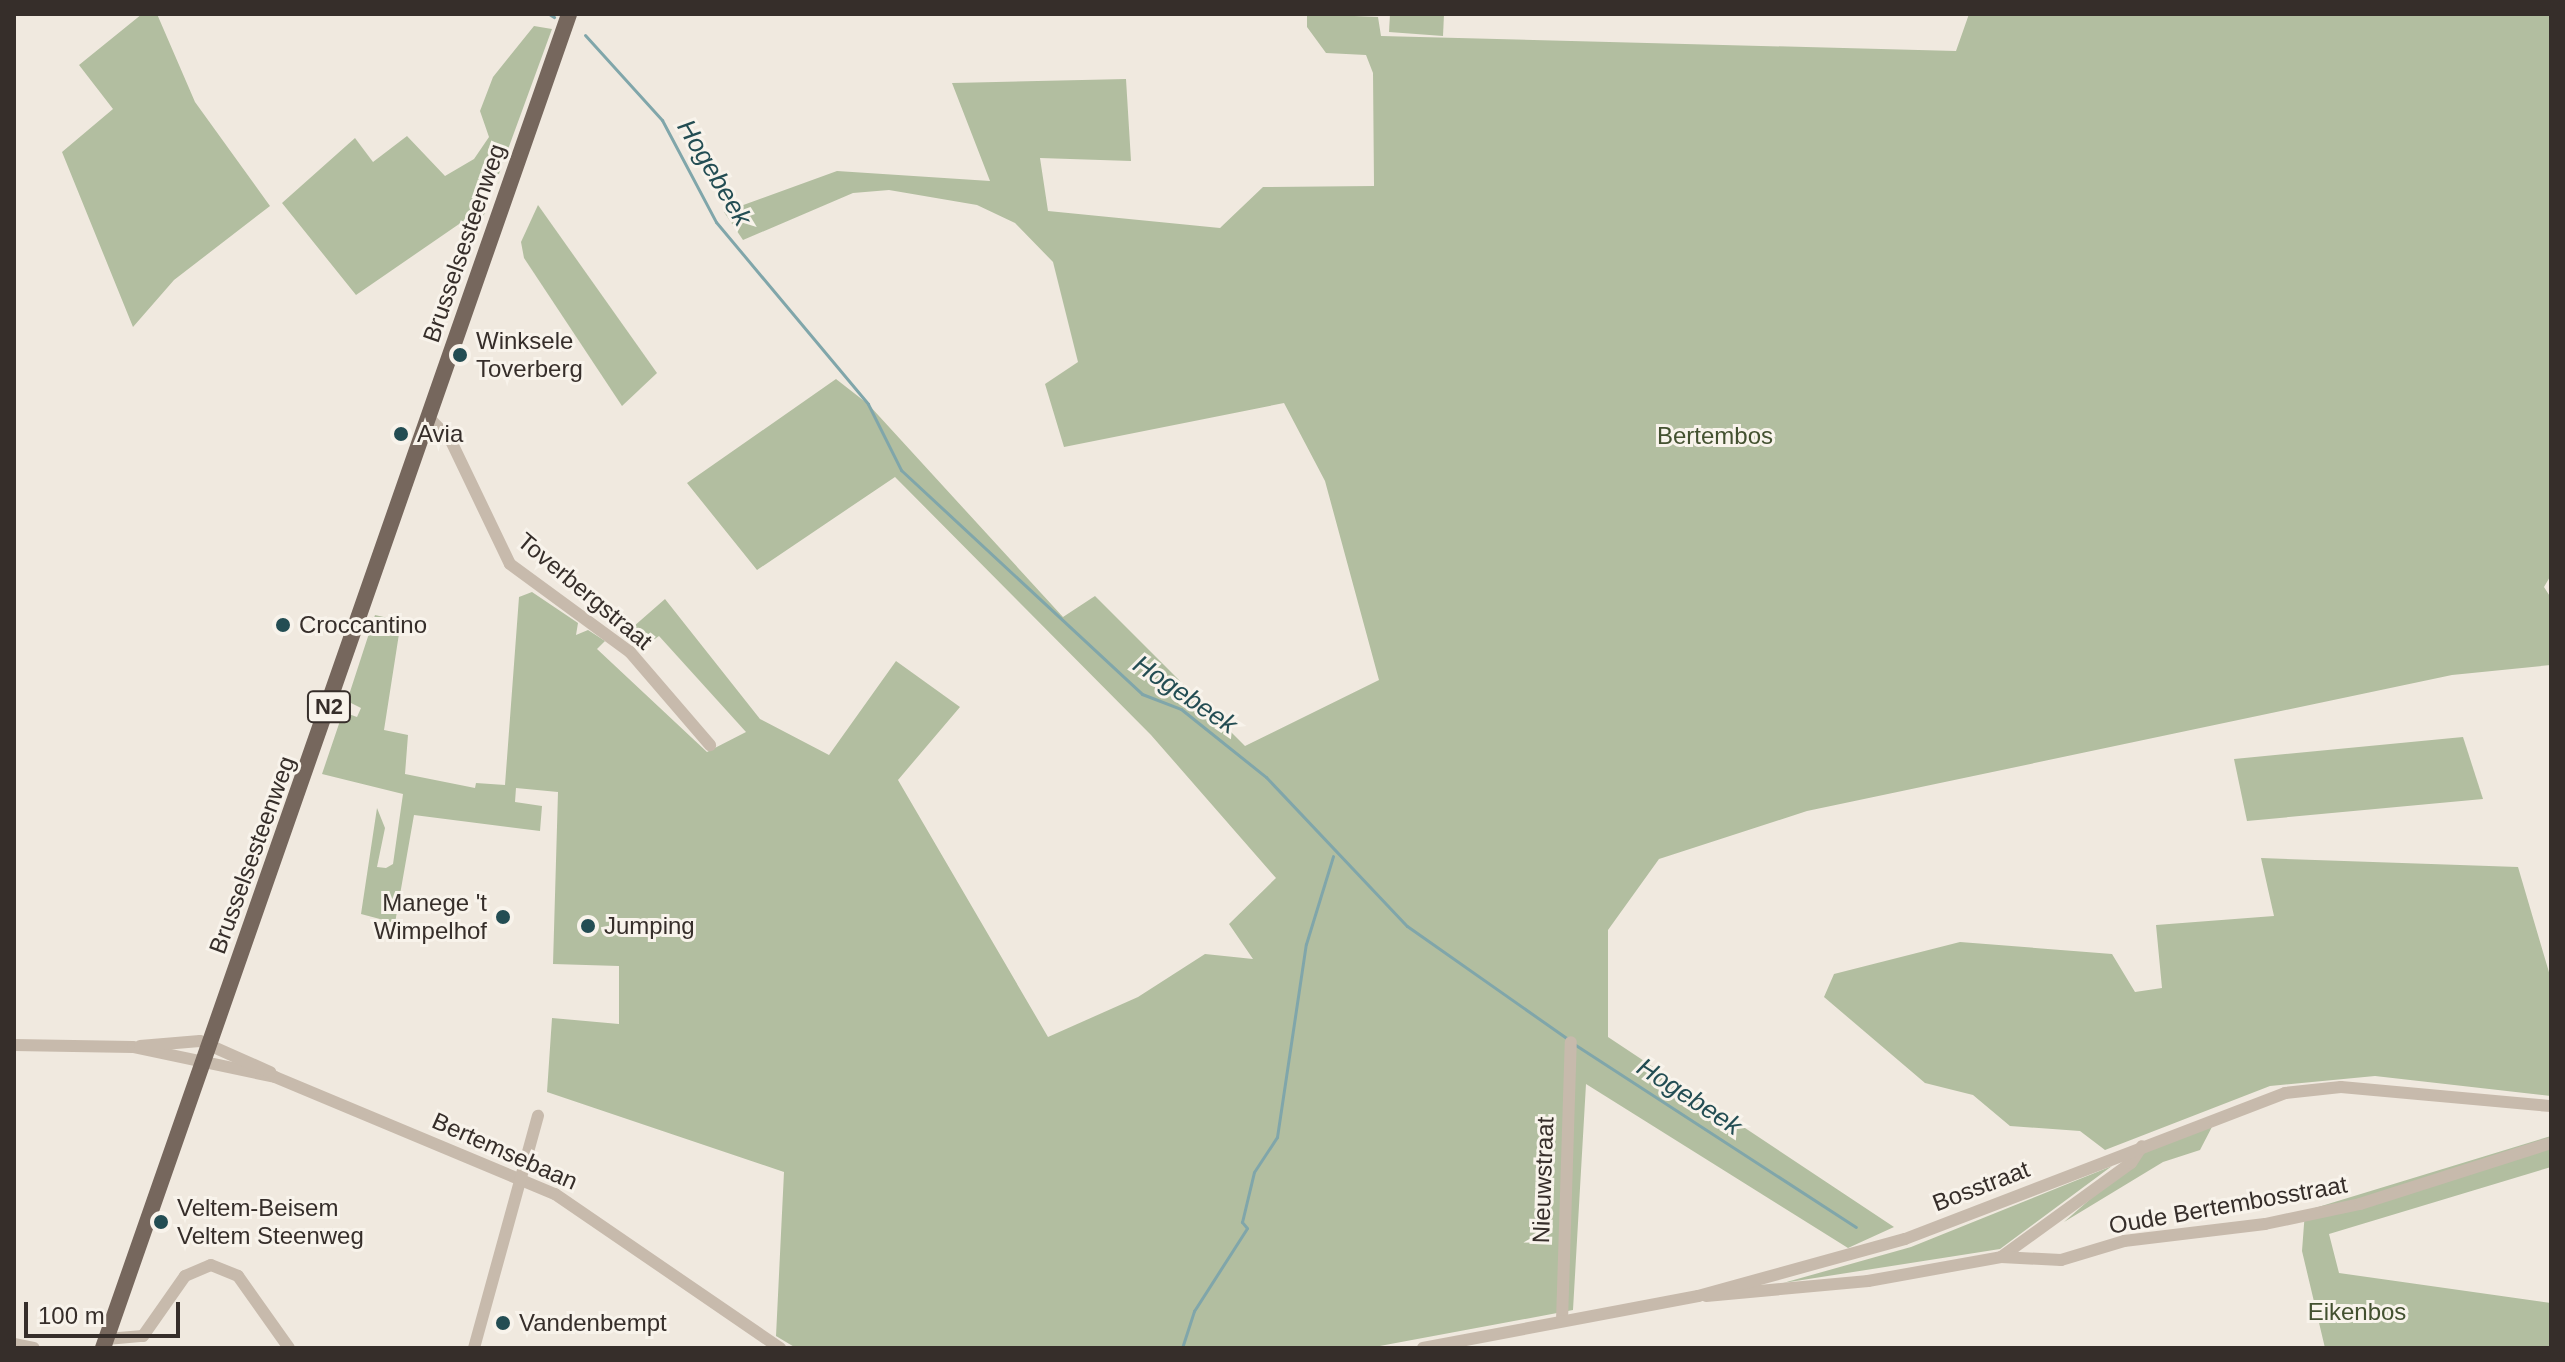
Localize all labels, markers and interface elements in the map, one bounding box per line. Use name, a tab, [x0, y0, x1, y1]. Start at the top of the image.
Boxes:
water label: Hogebeek	[670, 114, 758, 232]
street label: Brusselsesteenweg	[417, 140, 511, 346]
place label: Winksele Toverberg	[476, 327, 583, 383]
marker: Winksele Toverberg	[451, 346, 469, 364]
place label: Avia	[417, 420, 463, 448]
park label: Bertembos	[1657, 422, 1773, 450]
marker: Avia	[392, 425, 410, 443]
street label: Toverbergstraat	[512, 526, 658, 656]
place label: Croccantino	[299, 611, 427, 639]
marker: Croccantino	[274, 616, 292, 634]
water label: Hogebeek	[1127, 649, 1243, 741]
road number: N2	[305, 689, 353, 725]
street label: Brusselsesteenweg	[203, 752, 301, 958]
place label: Manege 't Wimpelhof	[374, 889, 487, 945]
marker: Manege 't Wimpelhof	[494, 908, 512, 926]
place label: Jumping	[604, 912, 695, 940]
marker: Jumping	[579, 917, 597, 935]
water label: Hogebeek	[1631, 1052, 1747, 1142]
street label: Bertemsebaan	[428, 1106, 582, 1196]
street label: Nieuwstraat	[1526, 1116, 1560, 1244]
street label: Bosstraat	[1929, 1154, 2033, 1218]
street label: Oude Bertembosstraat	[2107, 1170, 2349, 1240]
place label: Veltem-Beisem Veltem Steenweg	[177, 1194, 364, 1250]
marker: Veltem-Beisem Veltem Steenweg	[152, 1213, 170, 1231]
scale bar	[28, 1286, 184, 1336]
park label: Eikenbos	[2308, 1298, 2406, 1326]
text: 100 m	[38, 1302, 105, 1329]
place label: Vandenbempt	[519, 1309, 667, 1337]
marker: Vandenbempt	[494, 1314, 512, 1332]

